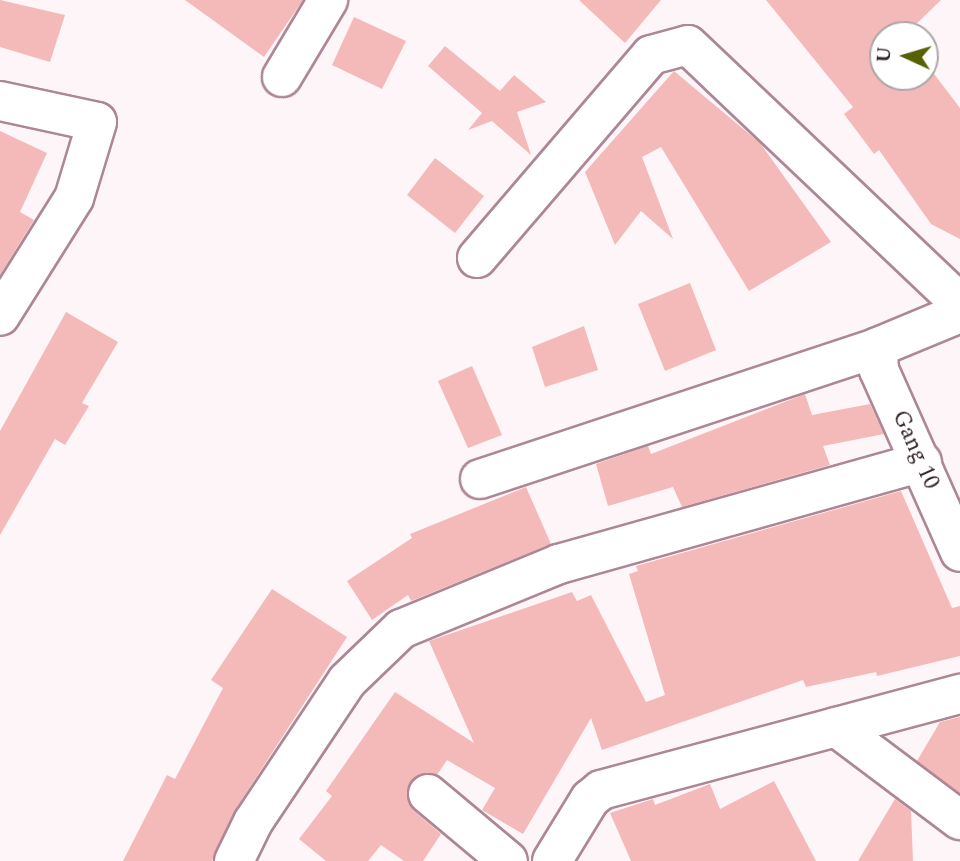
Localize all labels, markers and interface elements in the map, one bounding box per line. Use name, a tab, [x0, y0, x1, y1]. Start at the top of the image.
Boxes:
north arrow	[869, 21, 939, 91]
text: U	[870, 46, 900, 64]
street label: Gang 10	[885, 406, 945, 494]

